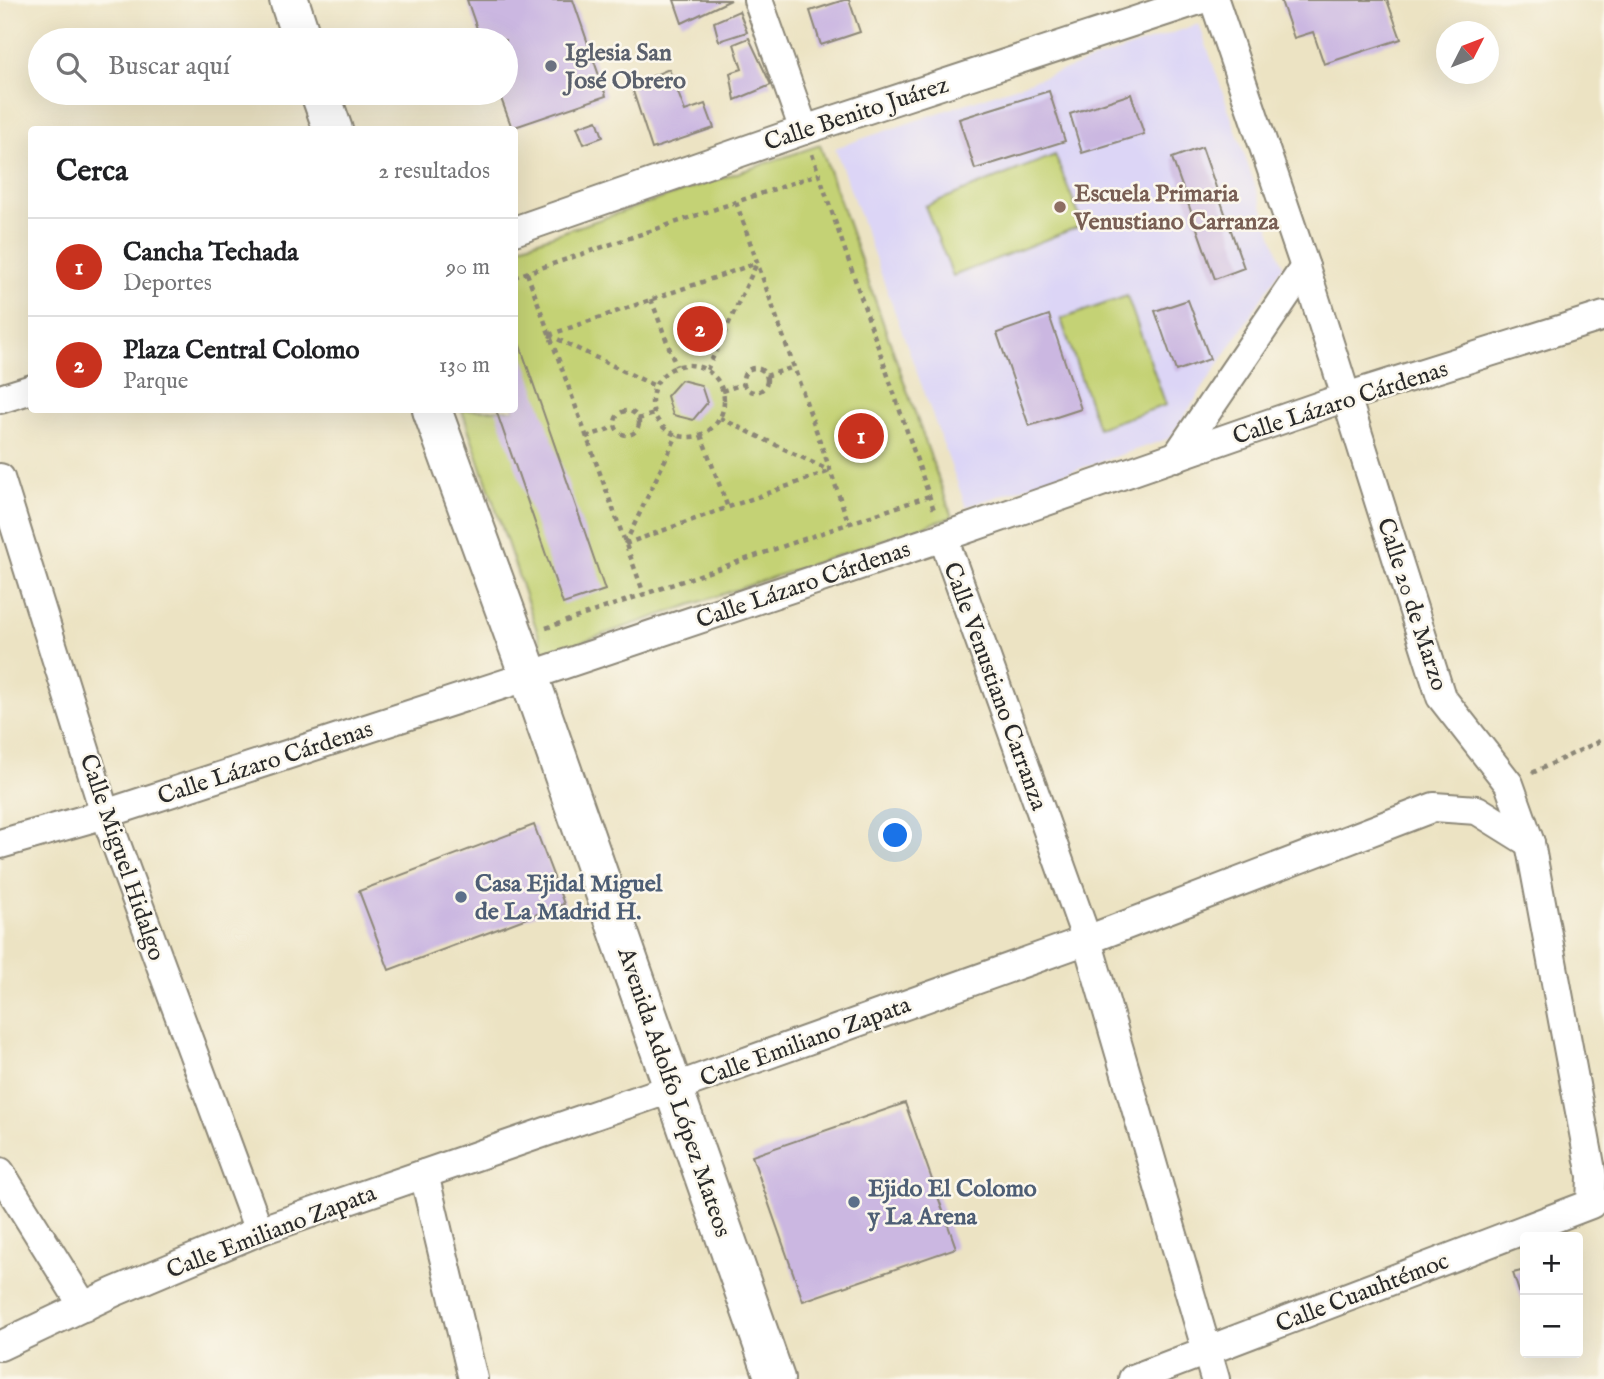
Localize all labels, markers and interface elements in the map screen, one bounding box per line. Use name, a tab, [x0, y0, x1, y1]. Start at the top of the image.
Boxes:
north arrow	[1436, 21, 1499, 84]
search box	[28, 28, 518, 105]
place label: Iglesia San José Obrero	[562, 38, 686, 97]
icon: search	[52, 48, 90, 86]
text: Buscar aquí	[108, 50, 230, 83]
marker: Iglesia San José Obrero	[543, 58, 559, 74]
street label: Calle Benito Juárez	[760, 70, 953, 159]
text: Cerca	[56, 153, 128, 191]
text: 2 resultados	[378, 157, 490, 186]
place label: Escuela Primaria Venustiano Carranza	[1073, 179, 1279, 238]
marker: Escuela Primaria Venustiano Carranza	[1052, 199, 1068, 215]
text: Cancha Techada	[123, 236, 299, 269]
text: 1	[75, 253, 83, 282]
text: 90 m	[446, 253, 490, 282]
text: Deportes	[123, 269, 212, 298]
pin: 2	[677, 303, 723, 355]
text: Plaza Central Colomo	[123, 334, 360, 367]
text: 2	[74, 351, 84, 380]
text: 130 m	[439, 351, 490, 380]
street label: Calle Lázaro Cárdenas	[1229, 354, 1452, 453]
text: Parque	[123, 367, 188, 396]
pin: 1	[838, 410, 884, 462]
street label: Calle 20 de Marzo	[1369, 514, 1454, 695]
street label: Calle Lázaro Cárdenas	[692, 534, 915, 637]
street label: Calle Venustiano Carranza	[935, 558, 1054, 815]
street label: Calle Lázaro Cárdenas	[154, 714, 377, 813]
street label: Calle Miguel Hidalgo	[72, 750, 172, 965]
your location	[878, 818, 912, 852]
place label: Casa Ejidal Miguel de La Madrid H.	[475, 869, 663, 928]
marker: Casa Ejidal Miguel de La Madrid H.	[453, 889, 469, 905]
street label: Avenida Adolfo López Mateos	[609, 943, 738, 1241]
street label: Calle Emiliano Zapata	[696, 990, 916, 1095]
place label: Ejido El Colomo y La Arena	[867, 1174, 1037, 1233]
street label: Calle Emiliano Zapata	[162, 1178, 381, 1287]
marker: Ejido El Colomo y La Arena	[846, 1194, 862, 1210]
map controls	[1520, 1232, 1583, 1358]
button: +	[1520, 1232, 1583, 1295]
street label: Calle Cuauhtémoc	[1272, 1246, 1453, 1341]
button: −	[1520, 1295, 1583, 1358]

